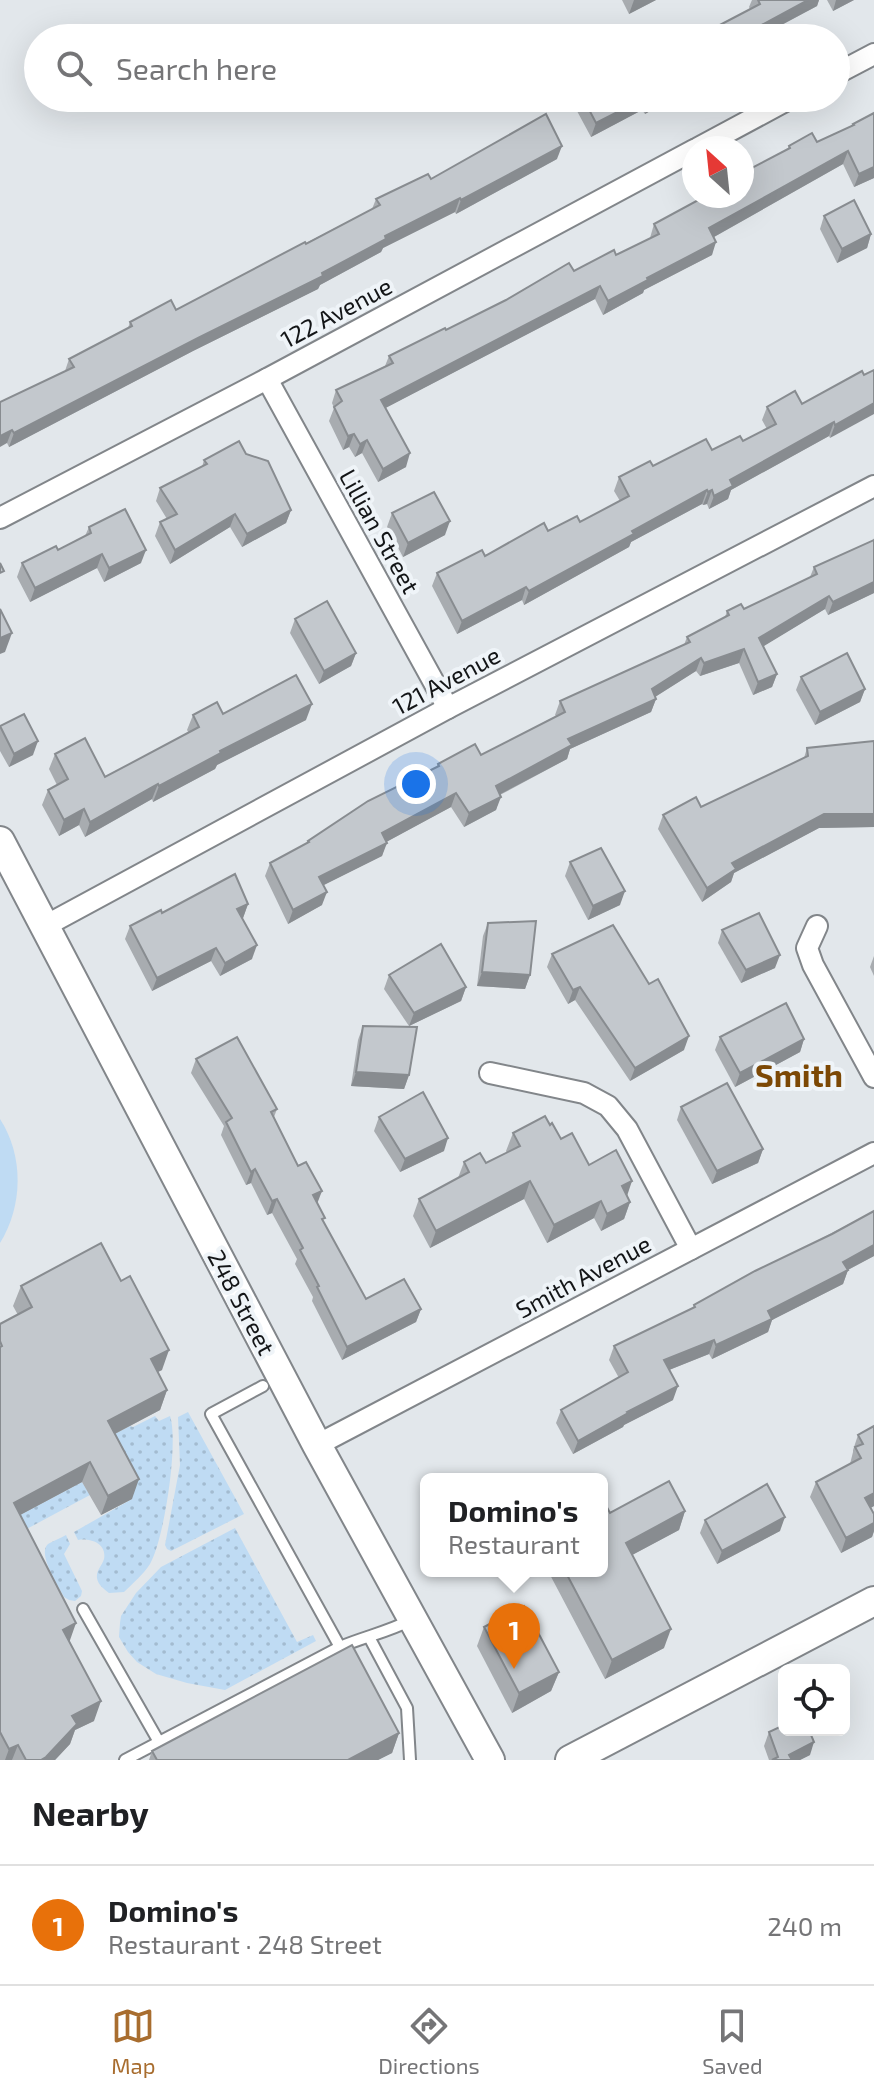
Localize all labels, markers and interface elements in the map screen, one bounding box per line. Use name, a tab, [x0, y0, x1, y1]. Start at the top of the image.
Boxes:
search box	[24, 24, 850, 112]
icon: search	[52, 46, 96, 90]
text: Search here	[116, 50, 277, 86]
north arrow	[682, 136, 754, 208]
street label: 122 Avenue	[275, 271, 397, 353]
street label: Lillian Street	[334, 464, 426, 598]
street label: 121 Avenue	[387, 640, 505, 720]
your location	[396, 764, 436, 804]
district label: Smith	[755, 1055, 843, 1093]
street label: Smith Avenue	[511, 1228, 655, 1324]
street label: 248 Street	[202, 1244, 282, 1360]
popup	[420, 1473, 608, 1577]
text: Domino's	[448, 1492, 578, 1528]
text: Restaurant	[448, 1528, 580, 1559]
pin: 1	[488, 1603, 540, 1669]
map controls	[778, 1664, 850, 1736]
button: locate	[778, 1664, 850, 1736]
text: Nearby	[32, 1792, 149, 1833]
text: Domino's	[108, 1892, 238, 1928]
text: 1	[52, 1910, 64, 1941]
text: 240 m	[767, 1910, 842, 1941]
text: Restaurant · 248 Street	[108, 1928, 382, 1959]
tab: Map	[111, 2004, 155, 2078]
tab: Directions	[378, 2004, 480, 2078]
tab: Saved	[702, 2004, 763, 2078]

